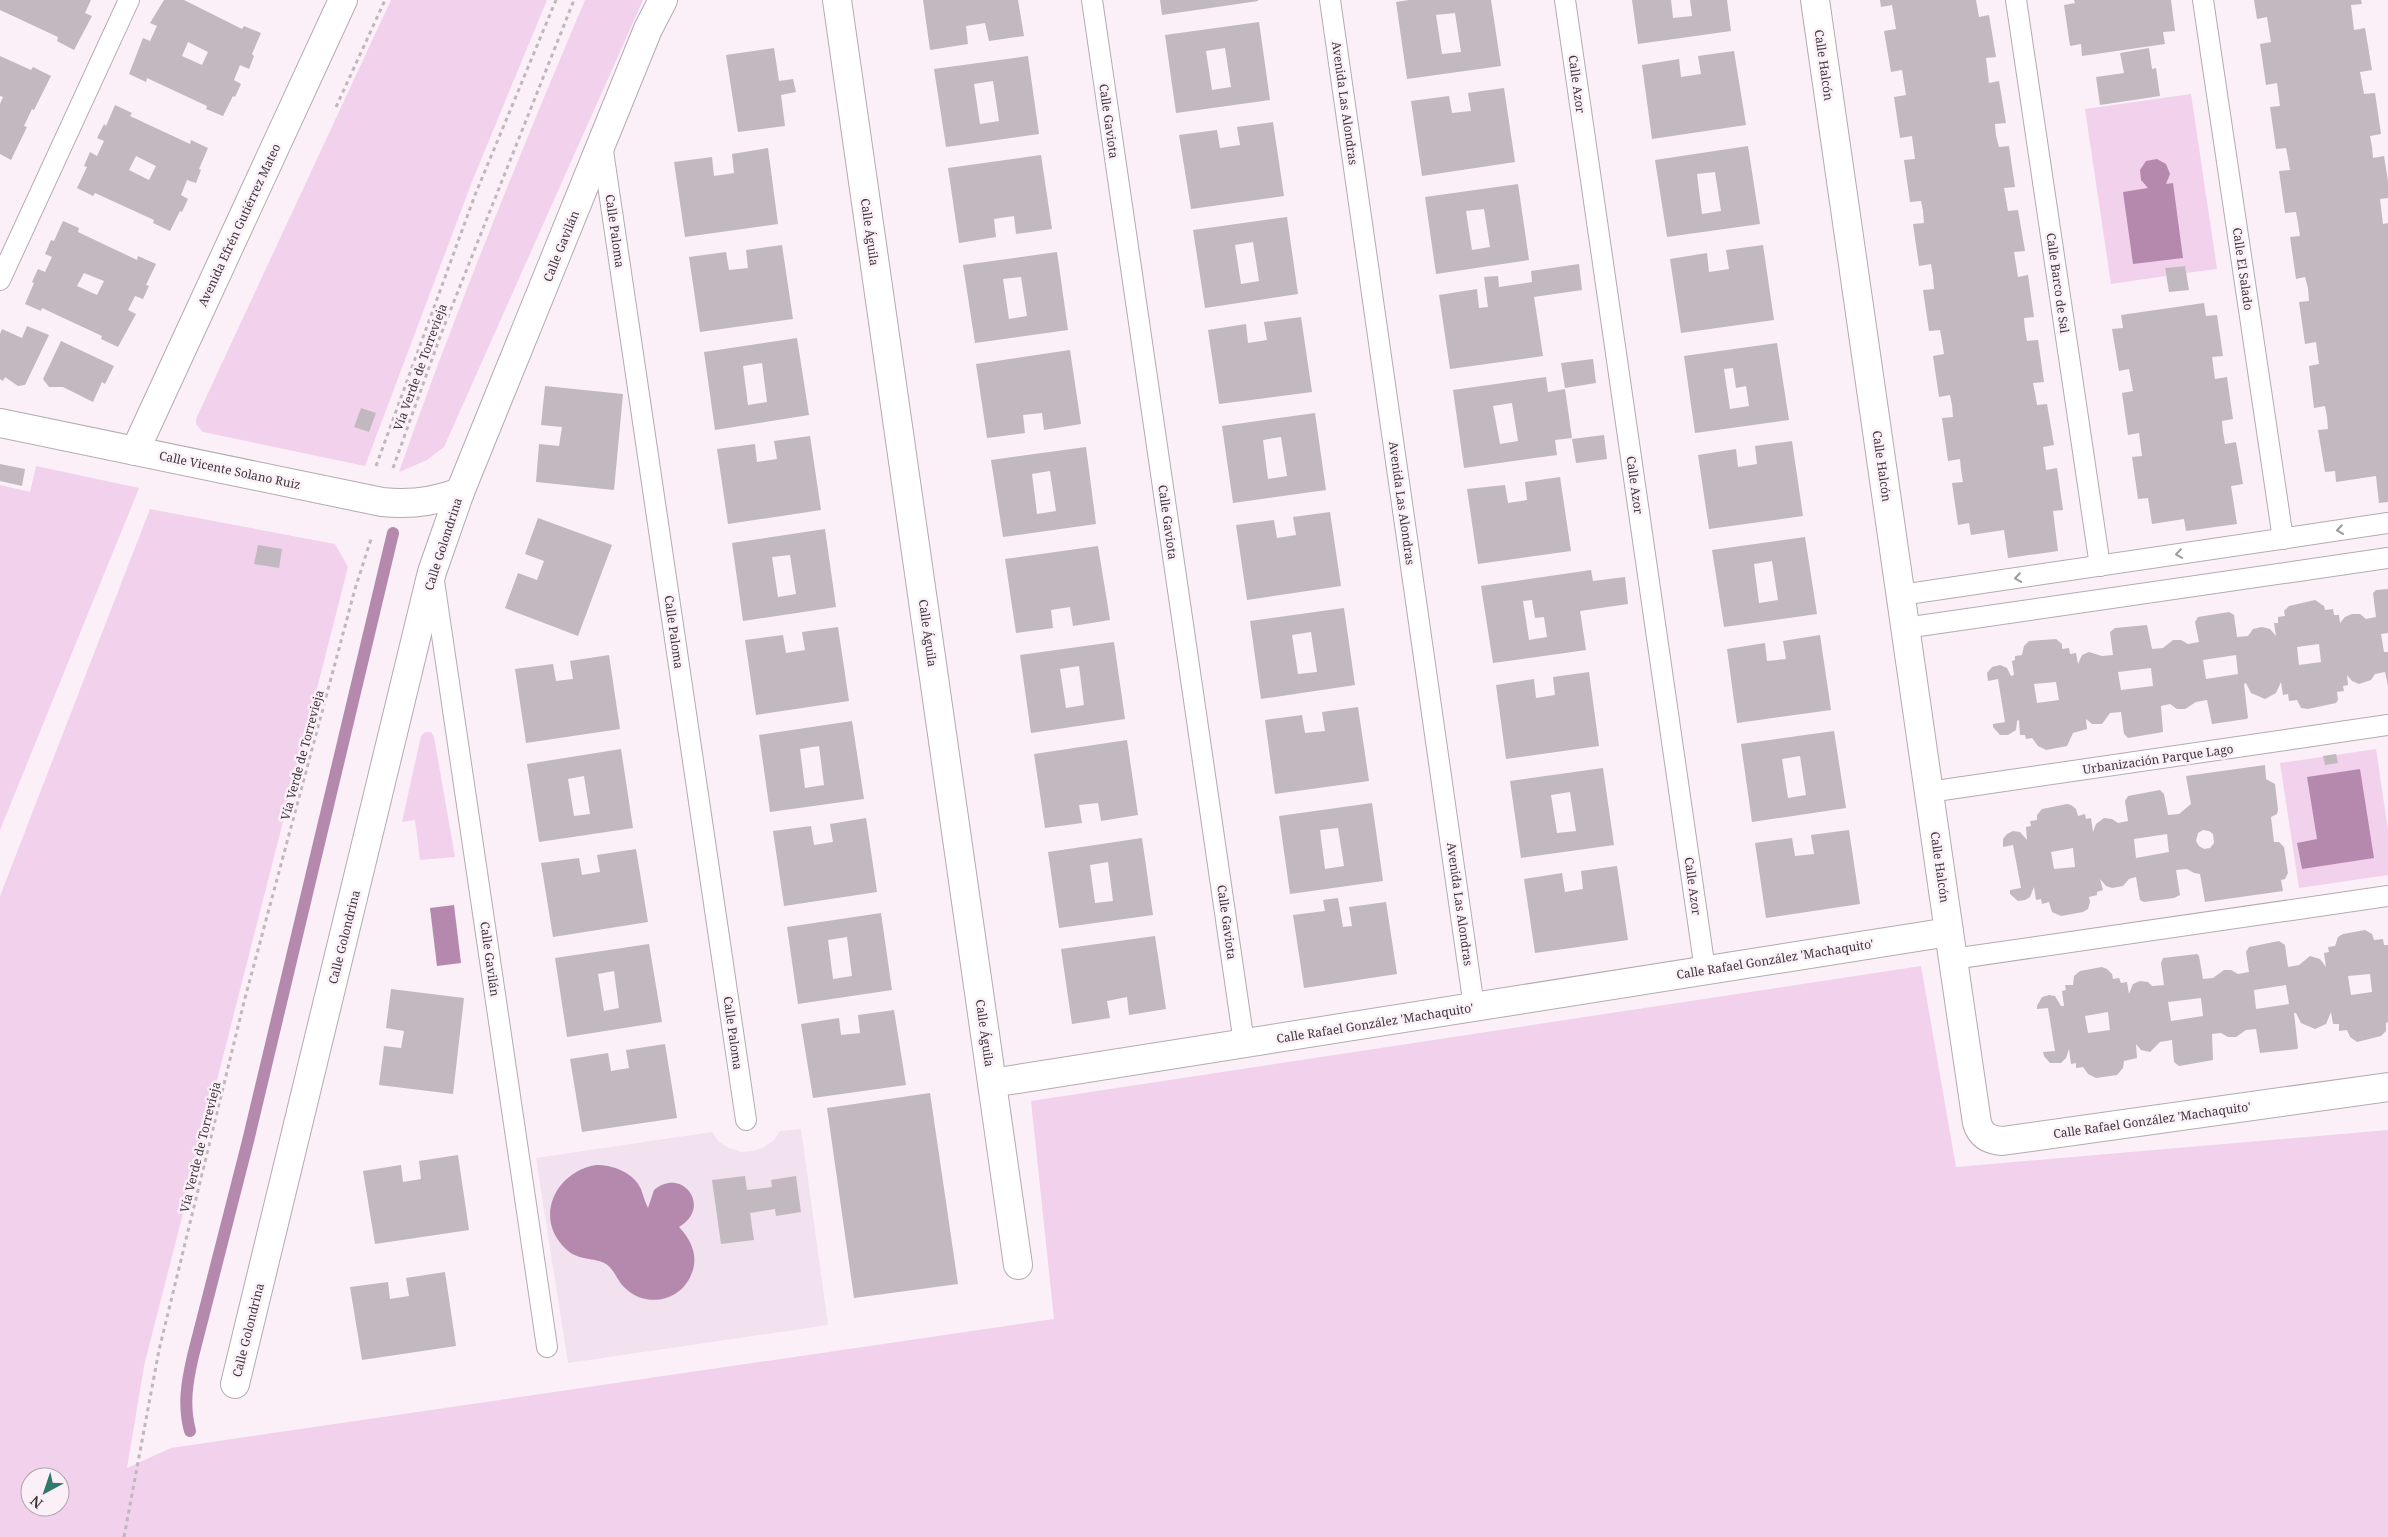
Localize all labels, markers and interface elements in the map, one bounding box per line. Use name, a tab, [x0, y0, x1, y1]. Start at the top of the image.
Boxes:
street label: Calle Halcón	[1811, 28, 1837, 102]
street label: Avenida Las Alondras	[1328, 40, 1362, 166]
street label: Calle Azor	[1565, 54, 1590, 114]
street label: Calle Gaviota	[1095, 83, 1123, 160]
street label: Avenida Efrén Gutiérrez Mateo	[194, 141, 284, 309]
street label: Calle Paloma	[601, 193, 629, 269]
street label: Calle Águila	[857, 197, 883, 267]
street label: Calle Gavilán	[539, 208, 583, 284]
street label: Calle El Salado	[2229, 226, 2257, 312]
street label: Calle Barco de Sal	[2043, 232, 2073, 335]
street label: Vía Verde de Torrevieja	[389, 301, 451, 433]
street label: Calle Halcón	[1869, 429, 1895, 503]
street label: Avenida Las Alondras	[1385, 440, 1419, 566]
street label: Calle Vicente Solano Ruiz	[158, 447, 302, 493]
street label: Calle Azor	[1623, 455, 1648, 515]
street label: Calle Gaviota	[1154, 484, 1182, 561]
street label: Calle Golondrina	[420, 495, 466, 592]
one-way arrow	[2335, 525, 2344, 535]
one-way arrow	[2175, 548, 2183, 559]
one-way arrow	[2014, 572, 2023, 582]
street label: Calle Paloma	[660, 594, 688, 670]
street label: Calle Águila	[915, 598, 941, 668]
street label: Vía Verde de Torrevieja	[276, 688, 328, 822]
street label: Urbanización Parque Lago	[2081, 740, 2235, 778]
street label: Calle Halcón	[1927, 830, 1953, 904]
street label: Avenida Las Alondras	[1443, 841, 1477, 967]
street label: Calle Azor	[1681, 856, 1706, 916]
street label: Calle Gaviota	[1213, 884, 1241, 961]
street label: Calle Golondrina	[324, 888, 364, 986]
street label: Calle Gavilán	[476, 920, 504, 998]
street label: Calle Rafael González 'Machaquito'	[1675, 935, 1875, 983]
street label: Calle Paloma	[719, 995, 747, 1071]
street label: Calle Águila	[972, 998, 998, 1068]
street label: Calle Rafael González 'Machaquito'	[1275, 999, 1475, 1047]
street label: Vía Verde de Torrevieja	[176, 1080, 225, 1214]
street label: Calle Rafael González 'Machaquito'	[2052, 1098, 2252, 1142]
street label: Calle Golondrina	[228, 1281, 268, 1379]
north arrow	[20, 1467, 70, 1517]
text: N	[26, 1492, 47, 1513]

